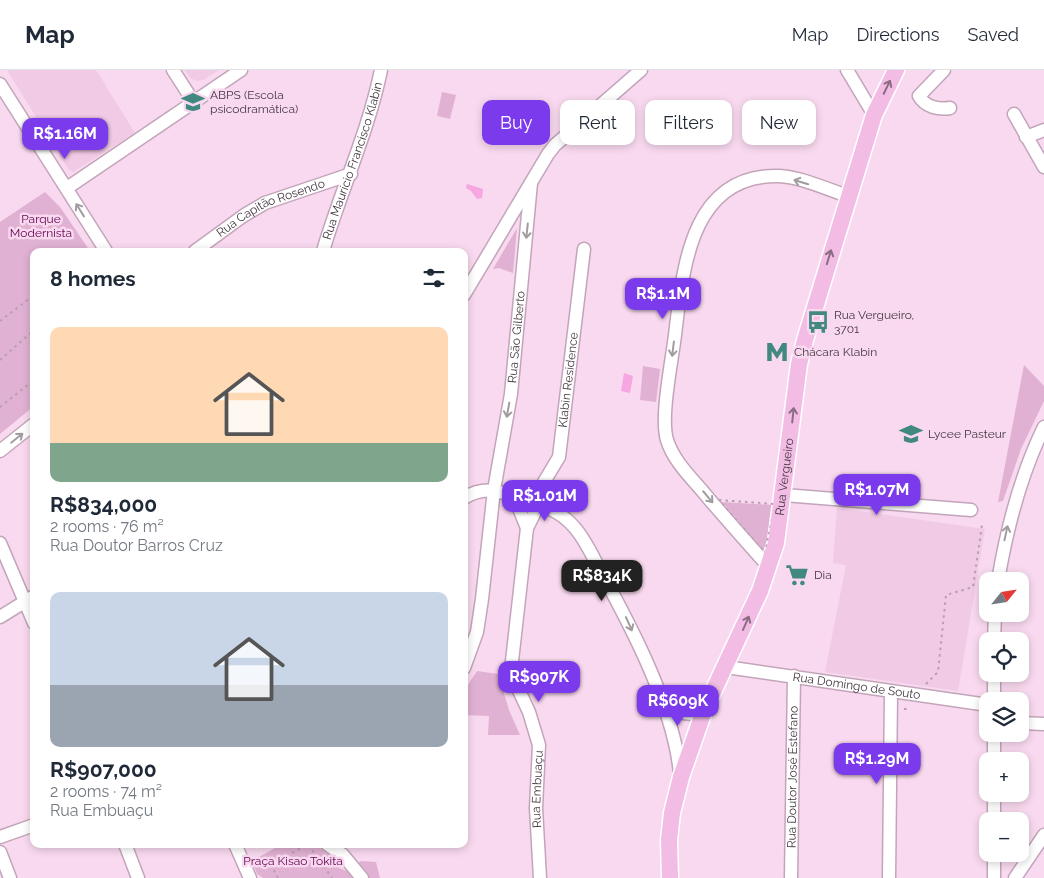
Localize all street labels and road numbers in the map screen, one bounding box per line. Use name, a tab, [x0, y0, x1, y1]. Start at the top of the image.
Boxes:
street label: Rua Maurício Francisco Klabin	[320, 80, 385, 241]
street label: Rua Capitão Rosendo	[214, 176, 327, 240]
street label: Rua São Gilberto	[505, 290, 528, 384]
street label: Klabin Residence	[556, 332, 581, 428]
street label: Rua Vergueiro	[773, 437, 796, 516]
street label: Rua Domingo de Souto	[792, 670, 921, 702]
street label: Rua Doutor José Estefano	[784, 706, 801, 848]
street label: Rua Embuaçu	[529, 750, 546, 828]

